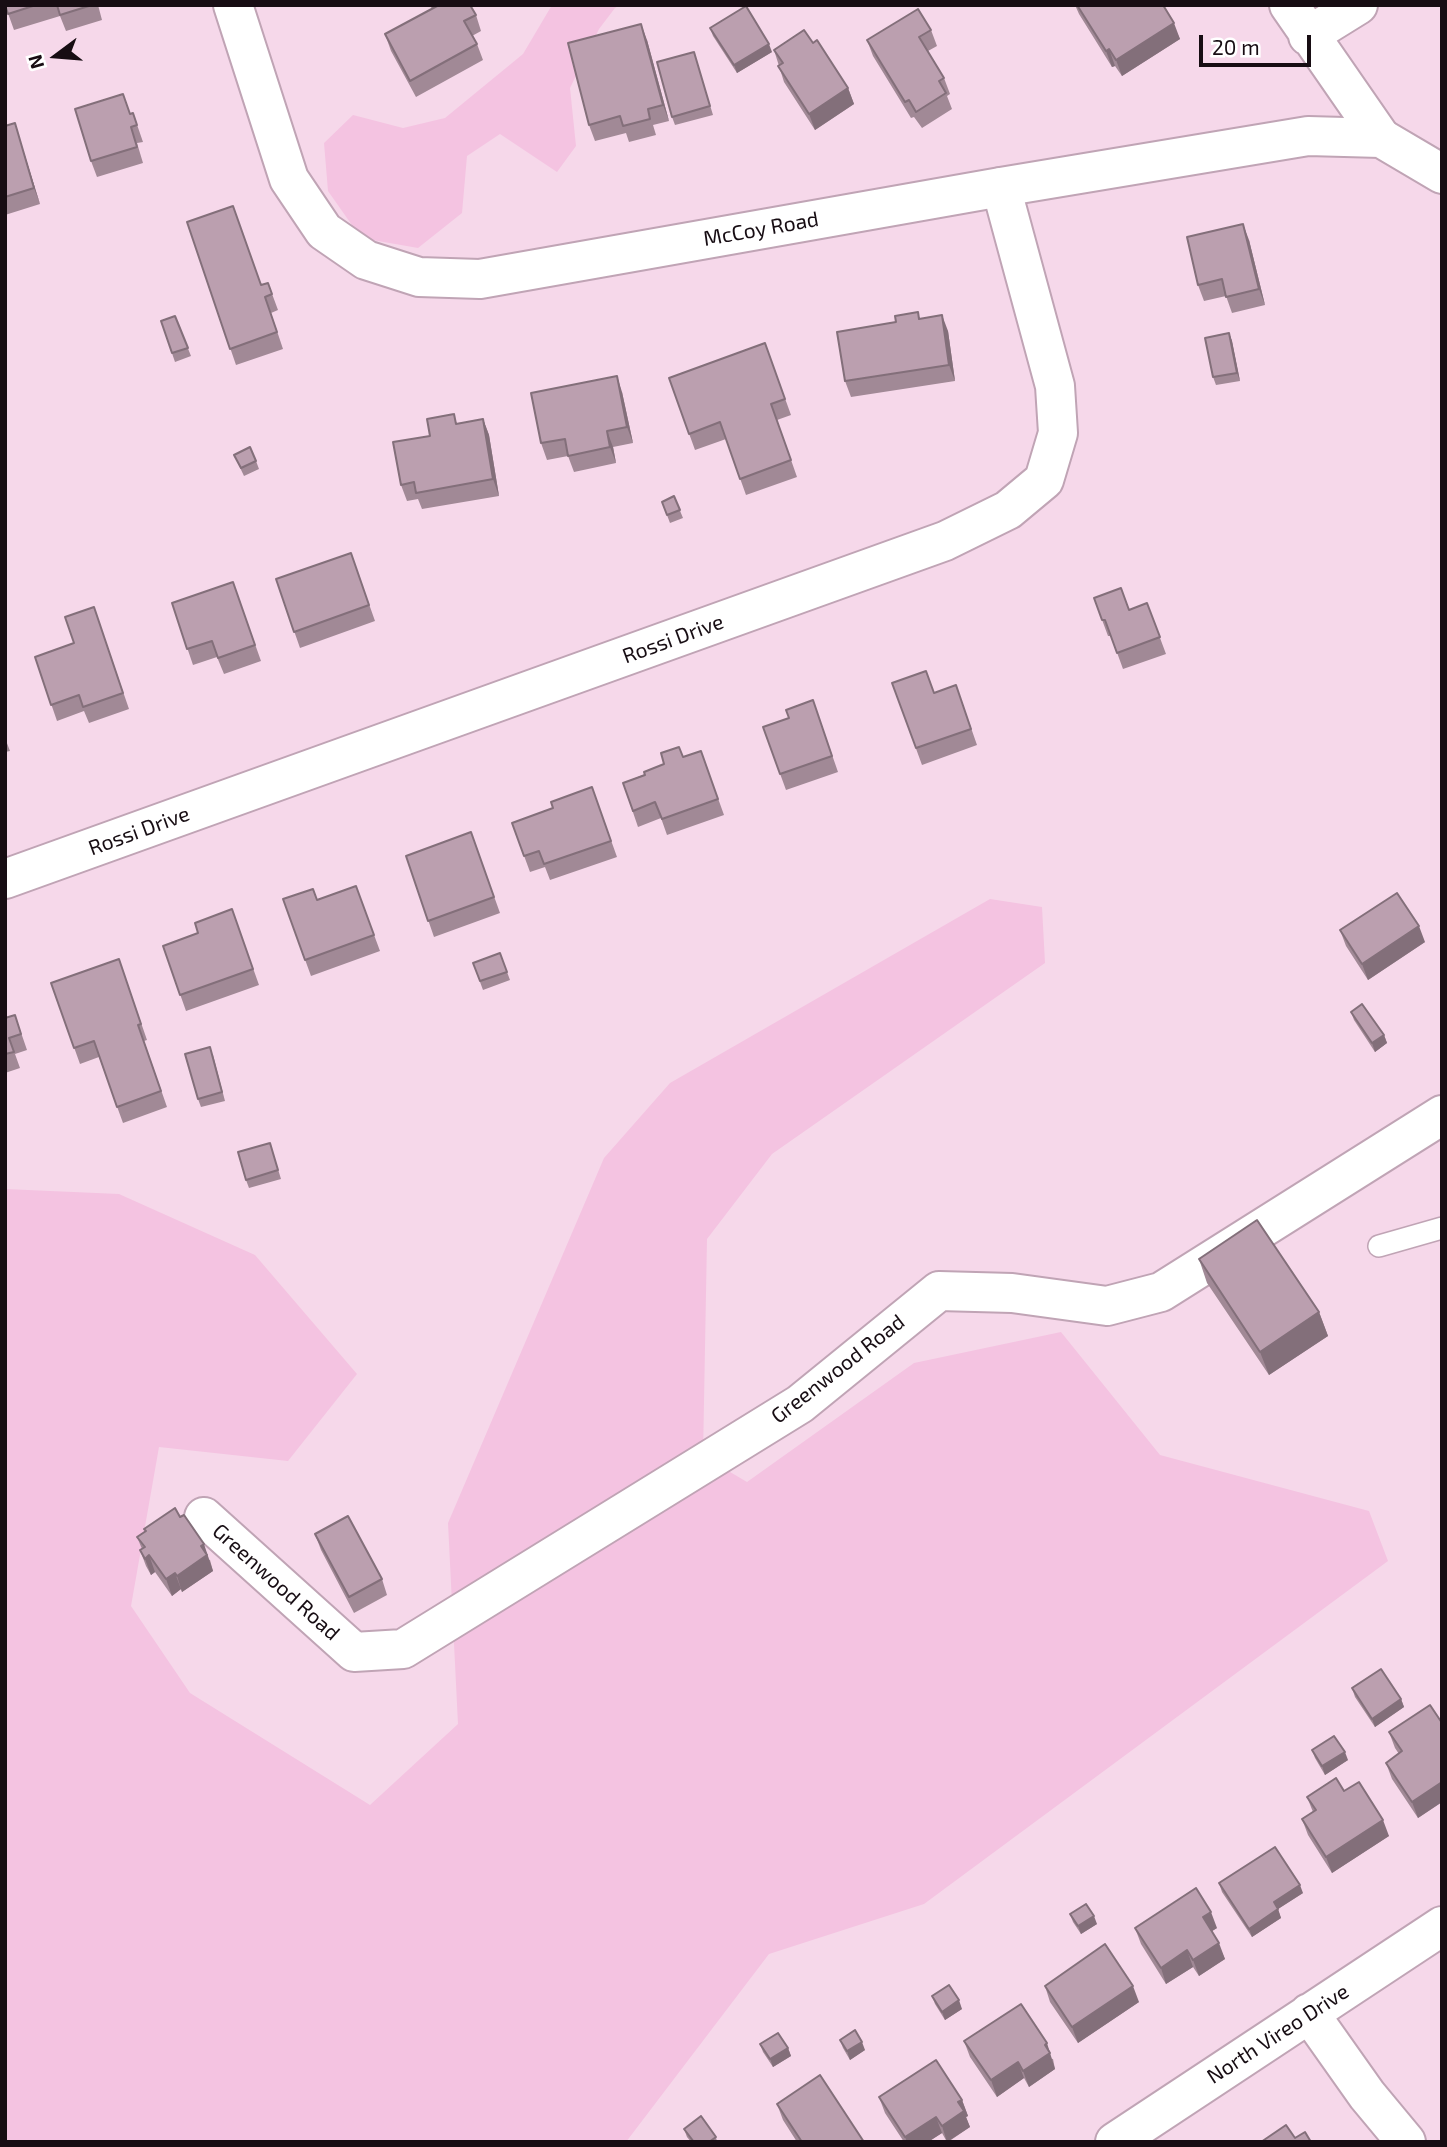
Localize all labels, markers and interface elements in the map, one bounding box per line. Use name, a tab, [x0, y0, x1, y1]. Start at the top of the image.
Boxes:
north arrow	[21, 21, 91, 91]
scale bar	[1202, 21, 1314, 65]
text: 20 m	[1212, 34, 1260, 59]
text: N	[22, 52, 48, 72]
street label: McCoy Road	[701, 206, 821, 252]
street label: Rossi Drive	[619, 609, 727, 669]
street label: Rossi Drive	[85, 801, 193, 861]
street label: Greenwood Road	[766, 1309, 910, 1429]
street label: Greenwood Road	[207, 1518, 345, 1646]
street label: North Vireo Drive	[1202, 1979, 1354, 2089]

